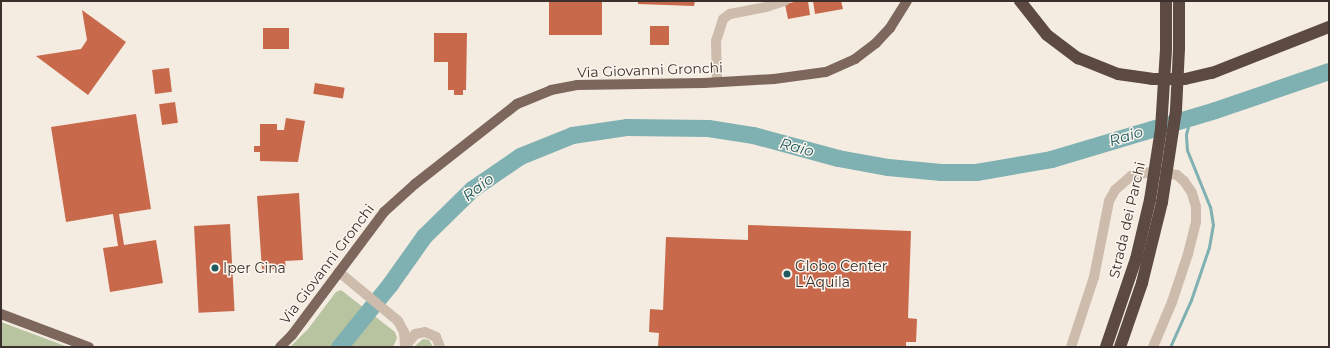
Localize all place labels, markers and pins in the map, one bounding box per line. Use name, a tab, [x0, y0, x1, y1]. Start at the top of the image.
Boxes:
place label: Globo Center L'Aquila	[795, 258, 887, 290]
place label: Iper Cina	[223, 260, 286, 276]
marker: Iper Cina	[210, 263, 220, 273]
marker: Globo Center L'Aquila	[782, 269, 792, 279]

